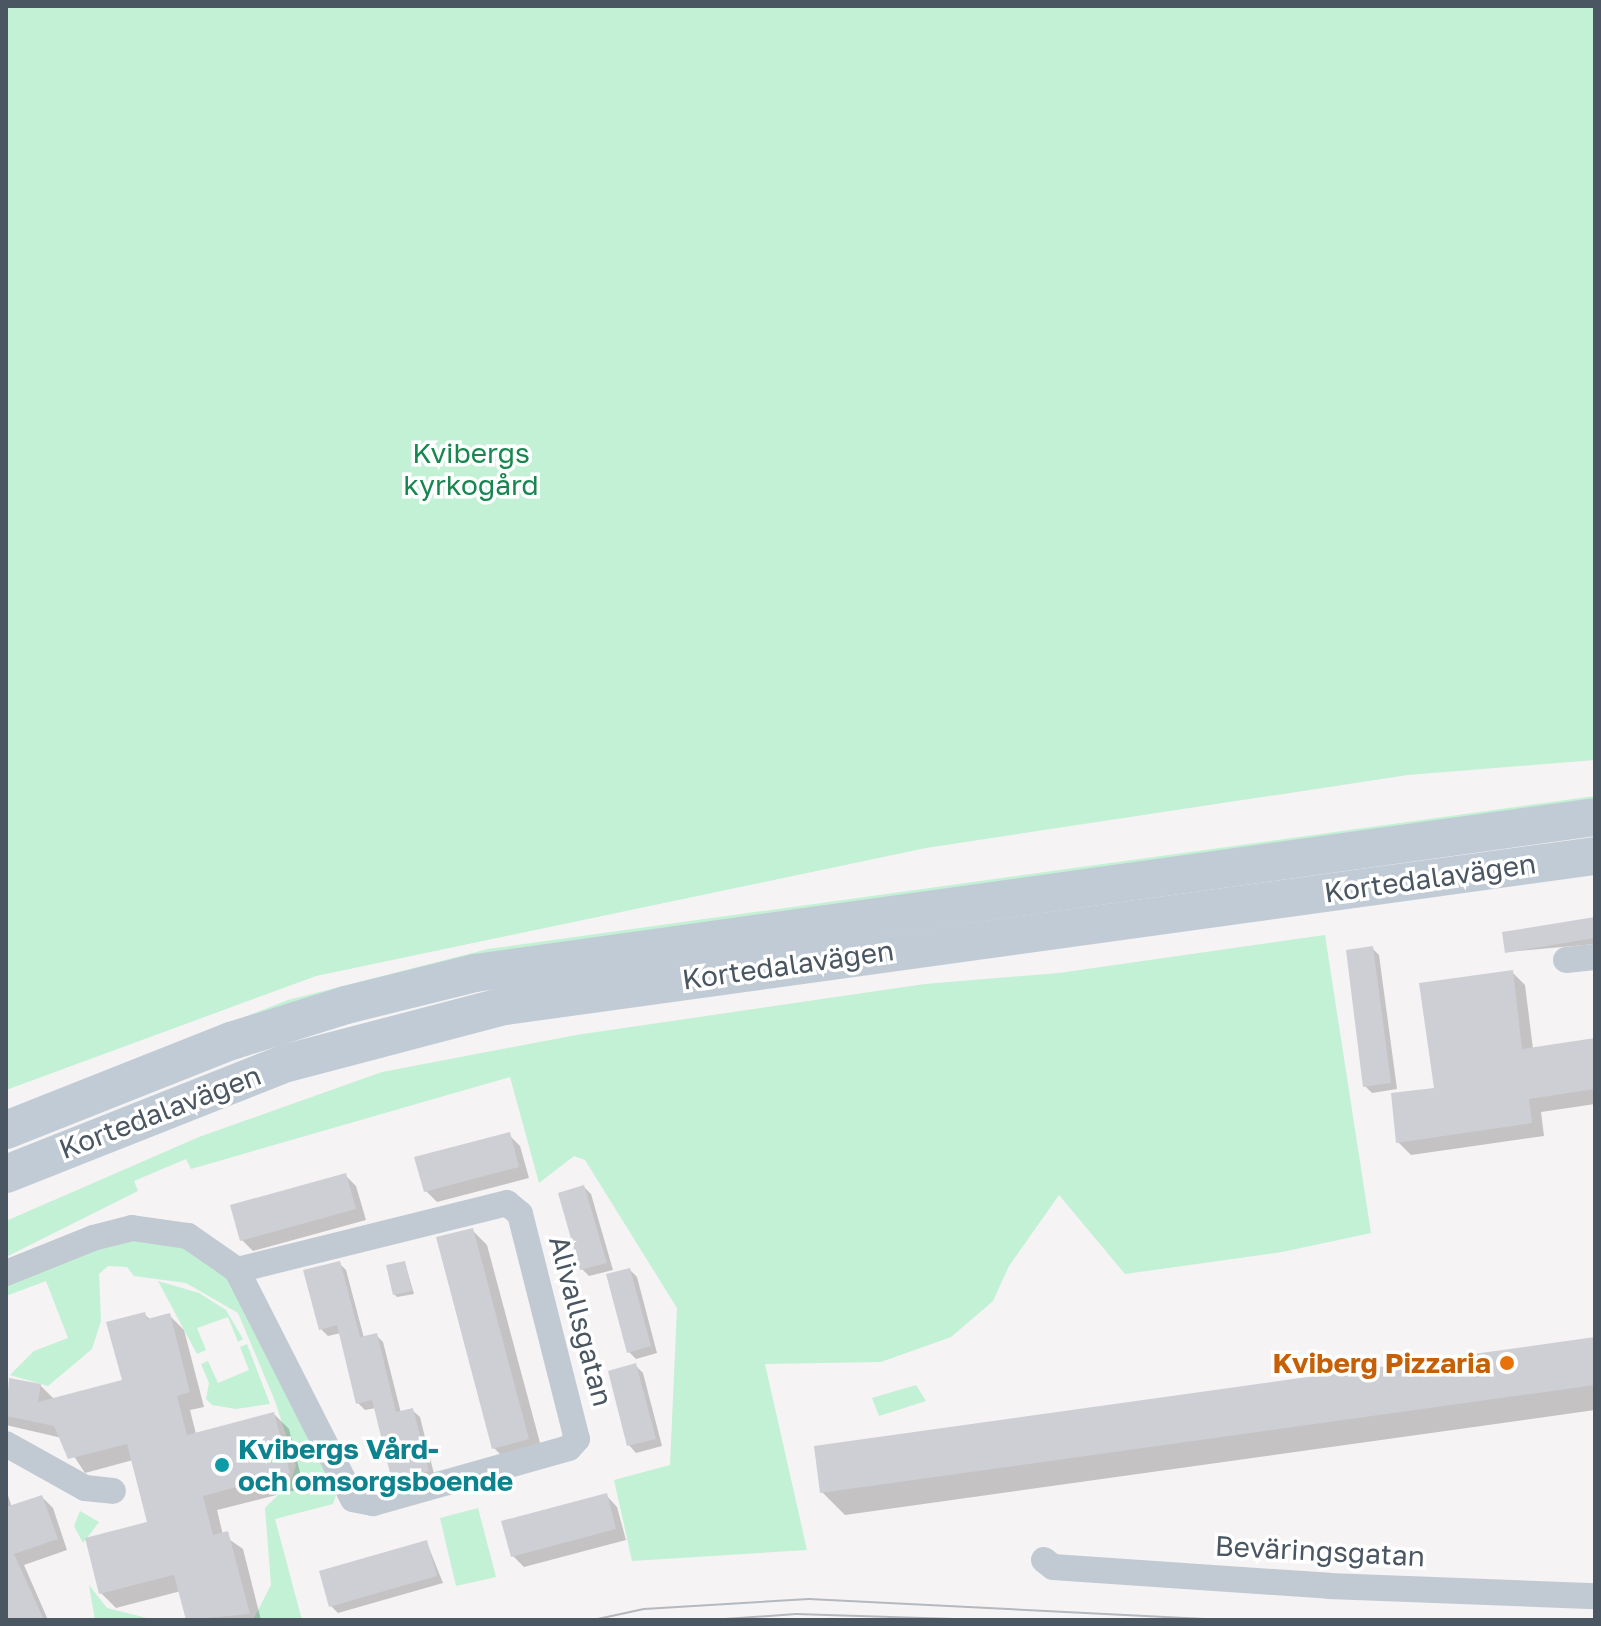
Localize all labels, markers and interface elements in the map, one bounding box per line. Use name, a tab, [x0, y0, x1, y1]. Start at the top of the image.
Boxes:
park label: Kvibergs kyrkogård	[403, 436, 539, 502]
street label: Kortedalavägen	[1322, 847, 1538, 909]
street label: Kortedalavägen	[680, 934, 896, 996]
street label: Kortedalavägen	[54, 1058, 266, 1166]
street label: Alivallsgatan	[542, 1232, 620, 1410]
place label: Kviberg Pizzaria	[1272, 1346, 1491, 1380]
marker: Kviberg Pizzaria	[1498, 1354, 1516, 1372]
place label: Kvibergs Vård- och omsorgsboende	[238, 1432, 513, 1498]
marker: Kvibergs Vård- och omsorgsboende	[213, 1456, 231, 1474]
street label: Beväringsgatan	[1214, 1529, 1426, 1573]

